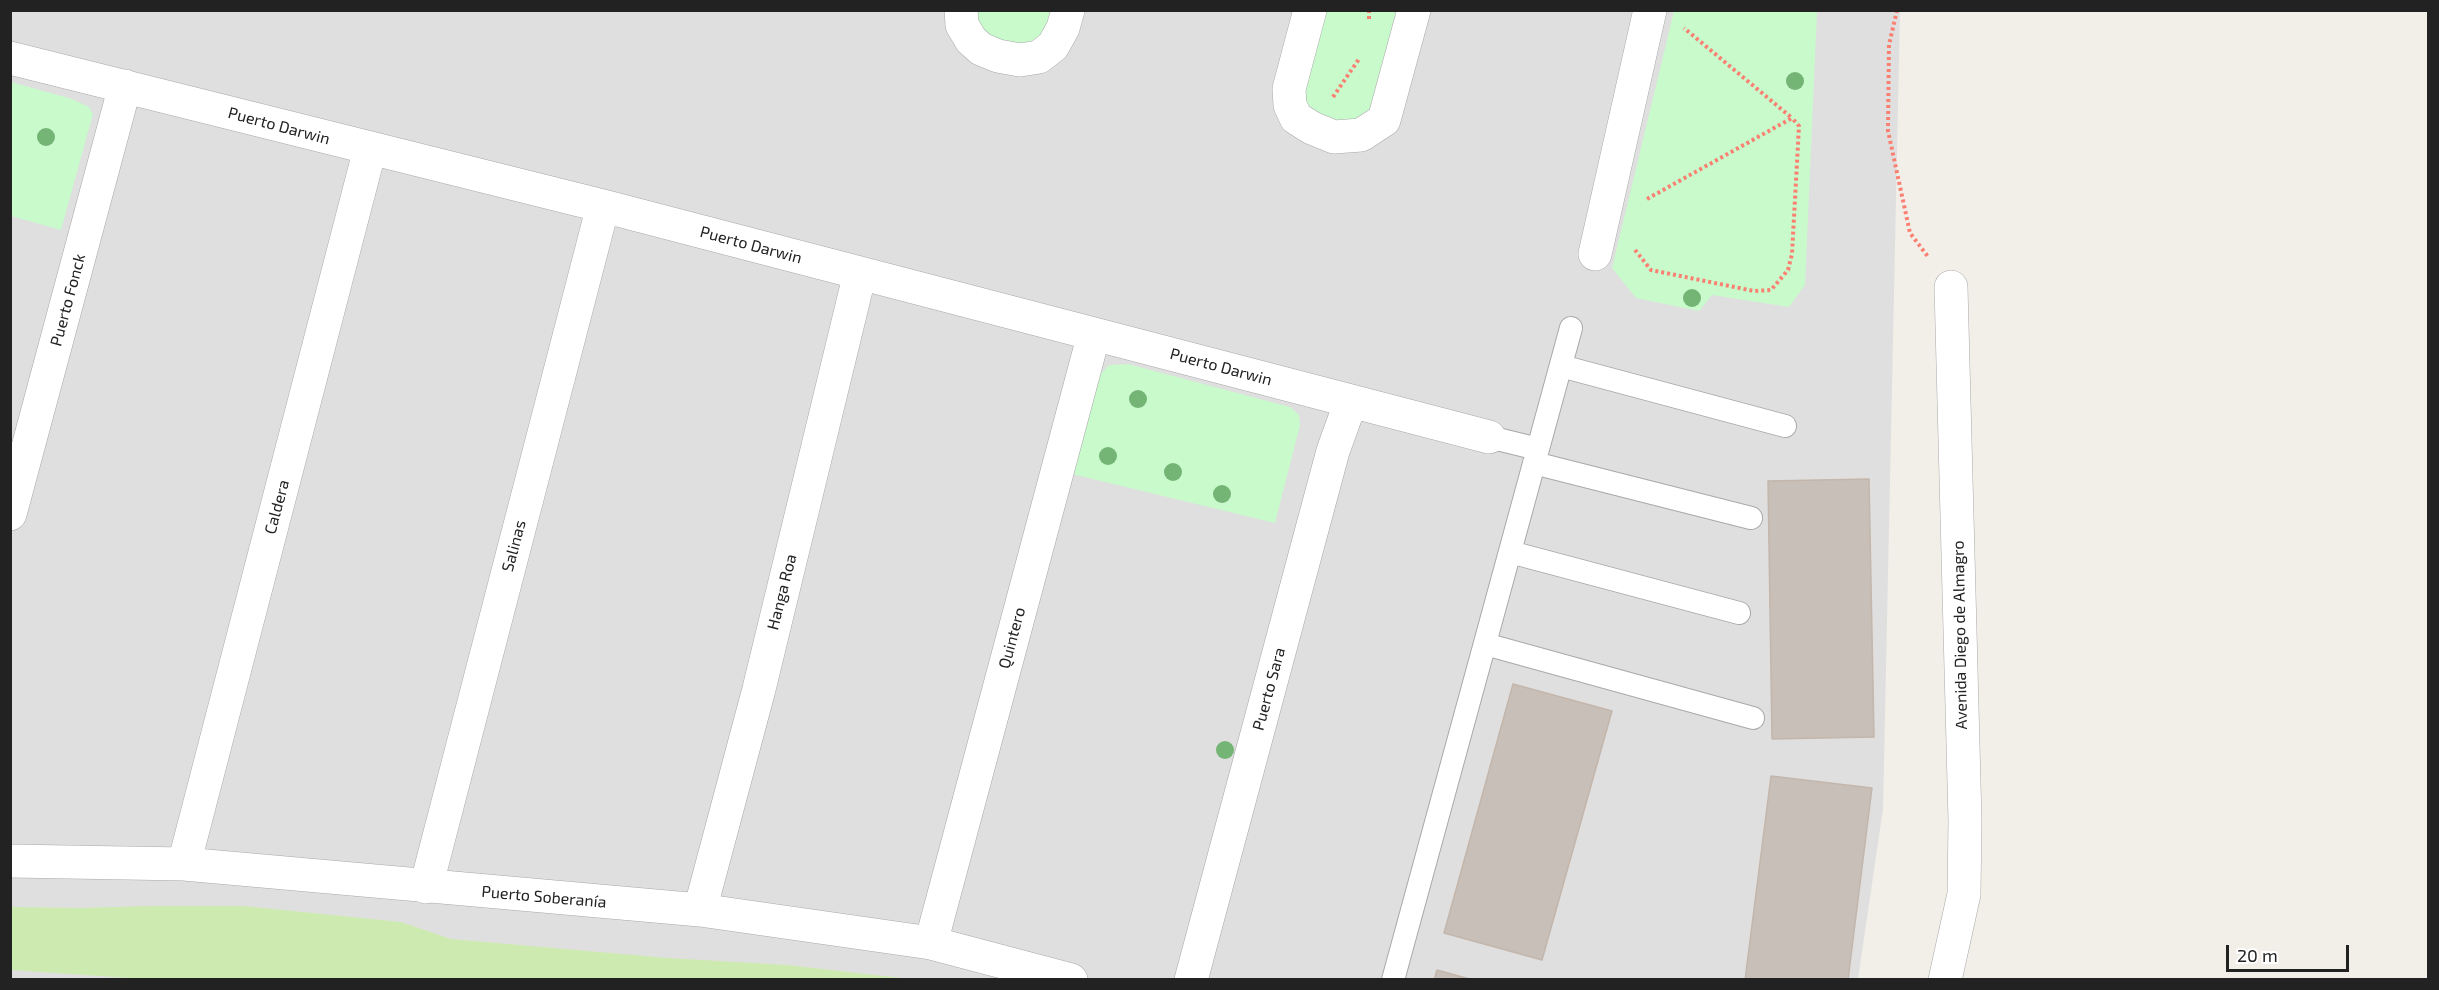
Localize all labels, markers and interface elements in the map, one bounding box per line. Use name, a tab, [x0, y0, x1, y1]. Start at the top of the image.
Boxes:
street label: Puerto Darwin	[226, 103, 332, 149]
street label: Puerto Darwin	[698, 222, 804, 268]
street label: Puerto Fonck	[46, 252, 90, 348]
street label: Puerto Darwin	[1168, 344, 1274, 390]
street label: Caldera	[261, 478, 293, 536]
street label: Salinas	[498, 518, 530, 574]
street label: Avenida Diego de Almagro	[1949, 540, 1971, 730]
street label: Hanga Roa	[763, 552, 801, 632]
street label: Quintero	[995, 605, 1029, 671]
street label: Puerto Sara	[1249, 645, 1289, 733]
street label: Puerto Soberanía	[481, 882, 607, 912]
scale bar	[2229, 933, 2352, 971]
text: 20 m	[2237, 944, 2278, 966]

